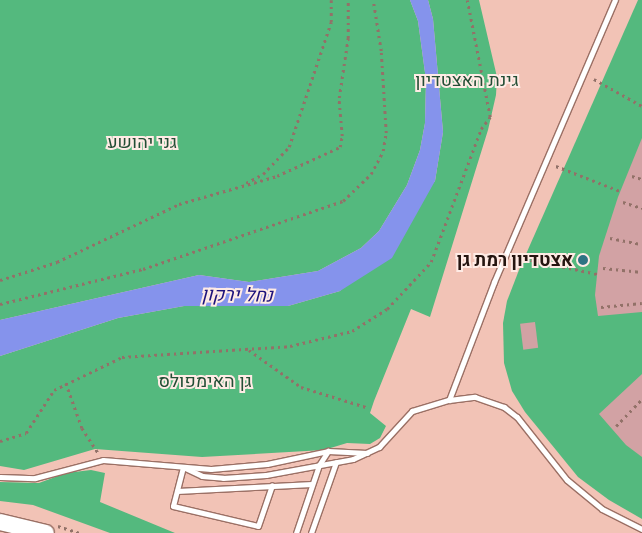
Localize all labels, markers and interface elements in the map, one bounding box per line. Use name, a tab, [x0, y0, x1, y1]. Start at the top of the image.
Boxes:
park label: גינת האצטדיון	[415, 69, 519, 91]
park label: גני יהושע	[107, 131, 177, 153]
place label: אצטדיון רמת גן	[457, 249, 573, 271]
marker: אצטדיון רמת גן	[577, 254, 589, 266]
water label: נחל ירקון	[201, 283, 273, 307]
park label: גן האימפולס	[158, 370, 252, 392]

